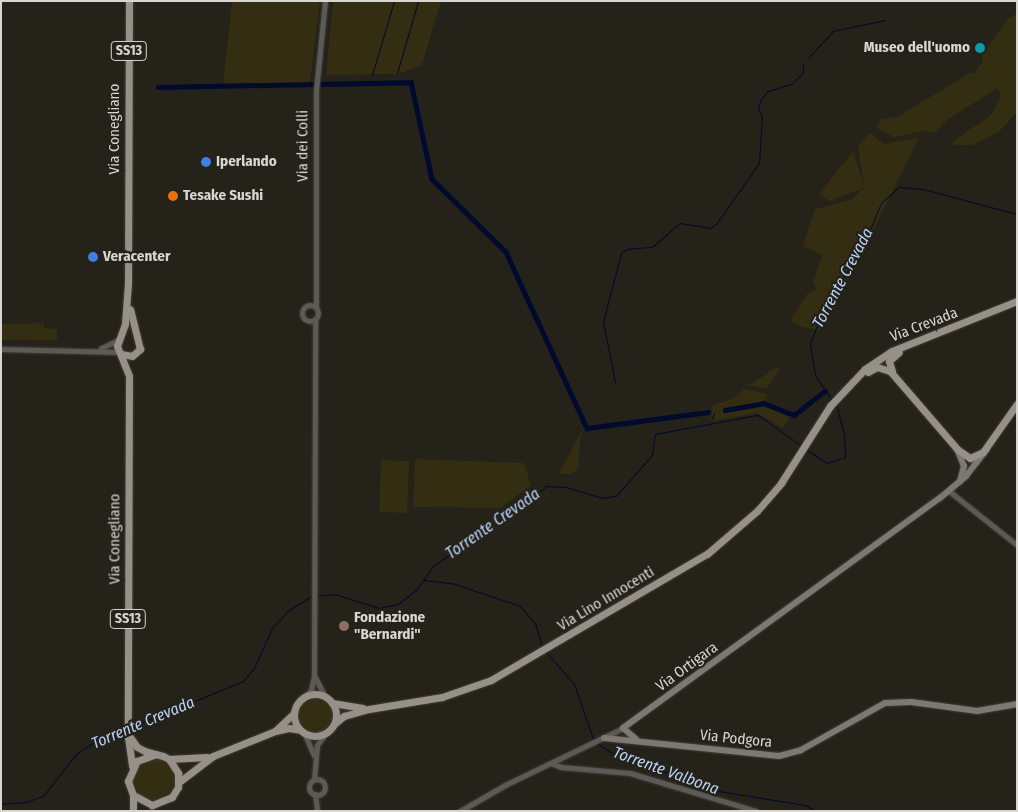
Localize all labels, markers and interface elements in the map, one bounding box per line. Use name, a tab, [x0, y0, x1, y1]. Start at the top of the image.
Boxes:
place label: Museo dell'uomo	[864, 39, 970, 57]
road number: SS13	[110, 40, 148, 62]
marker: Museo dell'uomo	[974, 42, 986, 54]
street label: Via Conegliano	[106, 84, 124, 174]
street label: Via dei Colli	[294, 110, 312, 182]
place label: Iperlando	[216, 153, 277, 171]
marker: Iperlando	[200, 156, 212, 168]
place label: Tesake Sushi	[183, 187, 263, 205]
marker: Tesake Sushi	[167, 190, 179, 202]
water label: Torrente Crevada	[809, 225, 877, 331]
place label: Veracenter	[103, 248, 170, 266]
marker: Veracenter	[87, 251, 99, 263]
street label: Via Crevada	[888, 304, 960, 346]
water label: Torrente Crevada	[442, 485, 544, 563]
street label: Via Conegliano	[106, 494, 124, 584]
street label: Via Lino Innocenti	[554, 563, 658, 635]
road number: SS13	[109, 608, 147, 630]
place label: Fondazione "Bernardi"	[354, 608, 425, 643]
marker: Fondazione "Bernardi"	[338, 620, 350, 632]
street label: Via Ortigara	[653, 639, 721, 695]
water label: Torrente Crevada	[89, 693, 197, 753]
street label: Via Podgora	[699, 726, 773, 752]
water label: Torrente Valbona	[610, 743, 722, 799]

